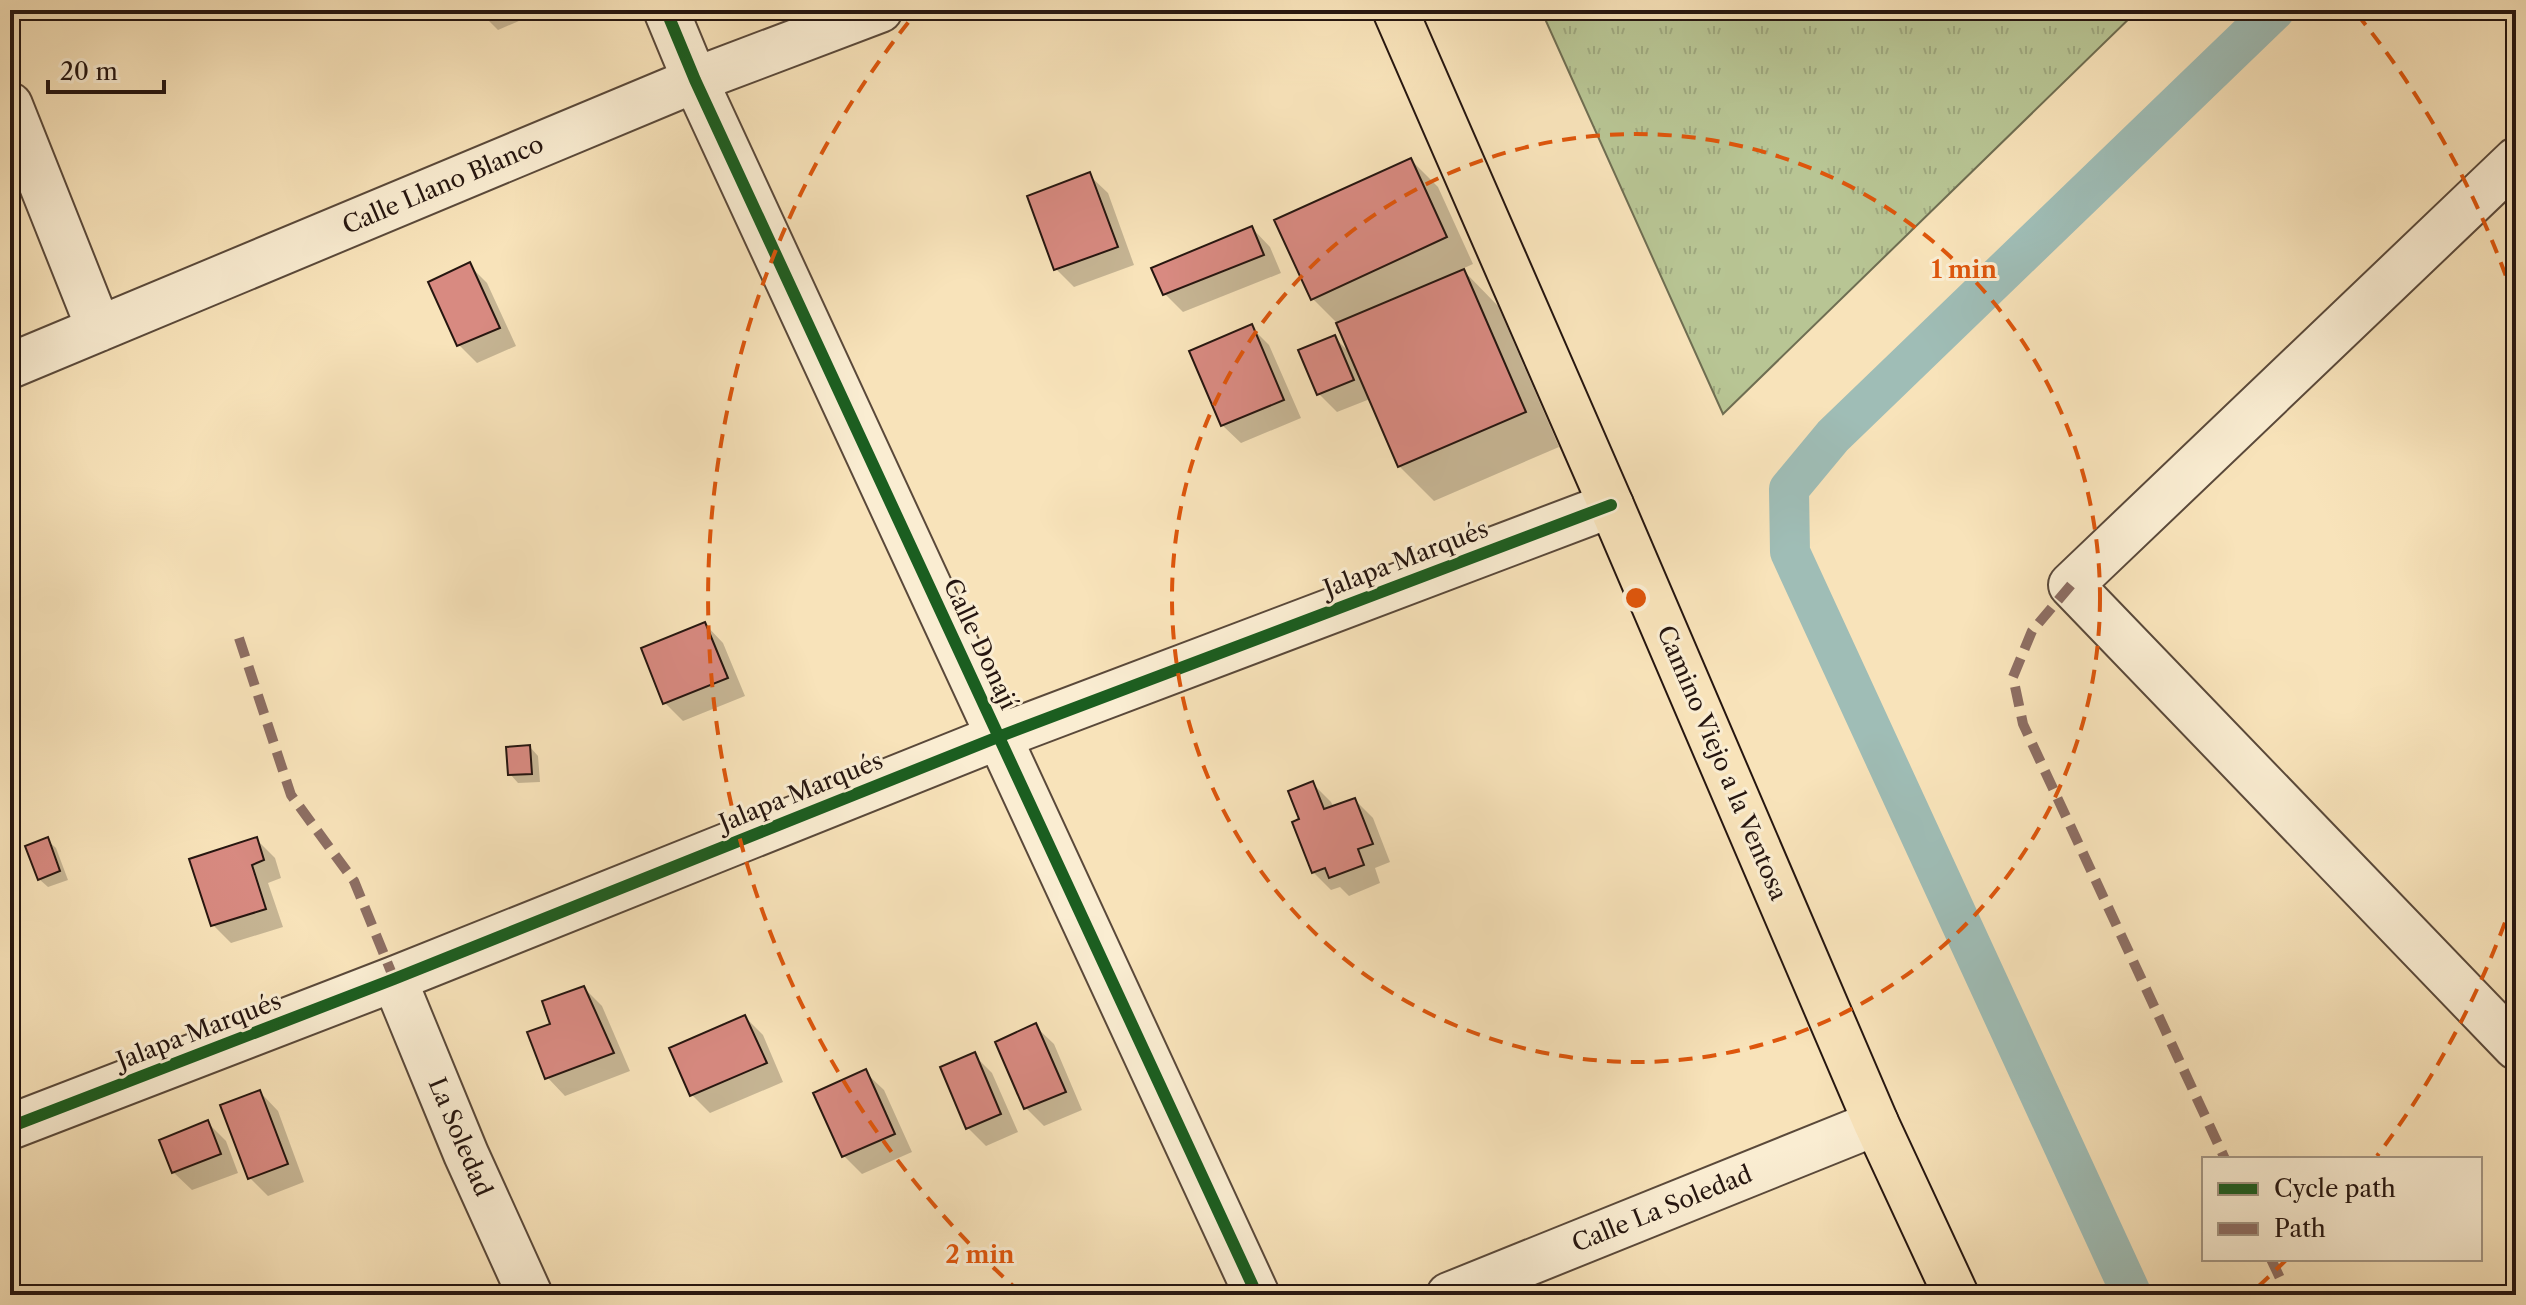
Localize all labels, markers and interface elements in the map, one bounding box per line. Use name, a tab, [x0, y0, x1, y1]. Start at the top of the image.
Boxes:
scale bar	[48, 44, 164, 94]
text: 20 m	[60, 57, 118, 86]
street label: Calle Llano Blanco	[338, 129, 548, 240]
text: 1 min	[1931, 255, 1997, 284]
street label: Jalapa Marqués	[1316, 514, 1492, 605]
street label: Calle Donají	[937, 574, 1023, 714]
centre of rings	[1622, 584, 1650, 612]
street label: Camino Viejo a la Ventosa	[1651, 621, 1794, 905]
street label: Jalapa Marqués	[711, 746, 887, 839]
street label: Jalapa Marqués	[109, 986, 285, 1077]
street label: La Soledad	[422, 1073, 499, 1201]
legend	[2202, 1157, 2482, 1261]
street label: Calle La Soledad	[1568, 1159, 1756, 1258]
text: Cycle path	[2274, 1174, 2396, 1203]
text: Path	[2274, 1214, 2326, 1243]
text: 2 min	[945, 1240, 1015, 1269]

